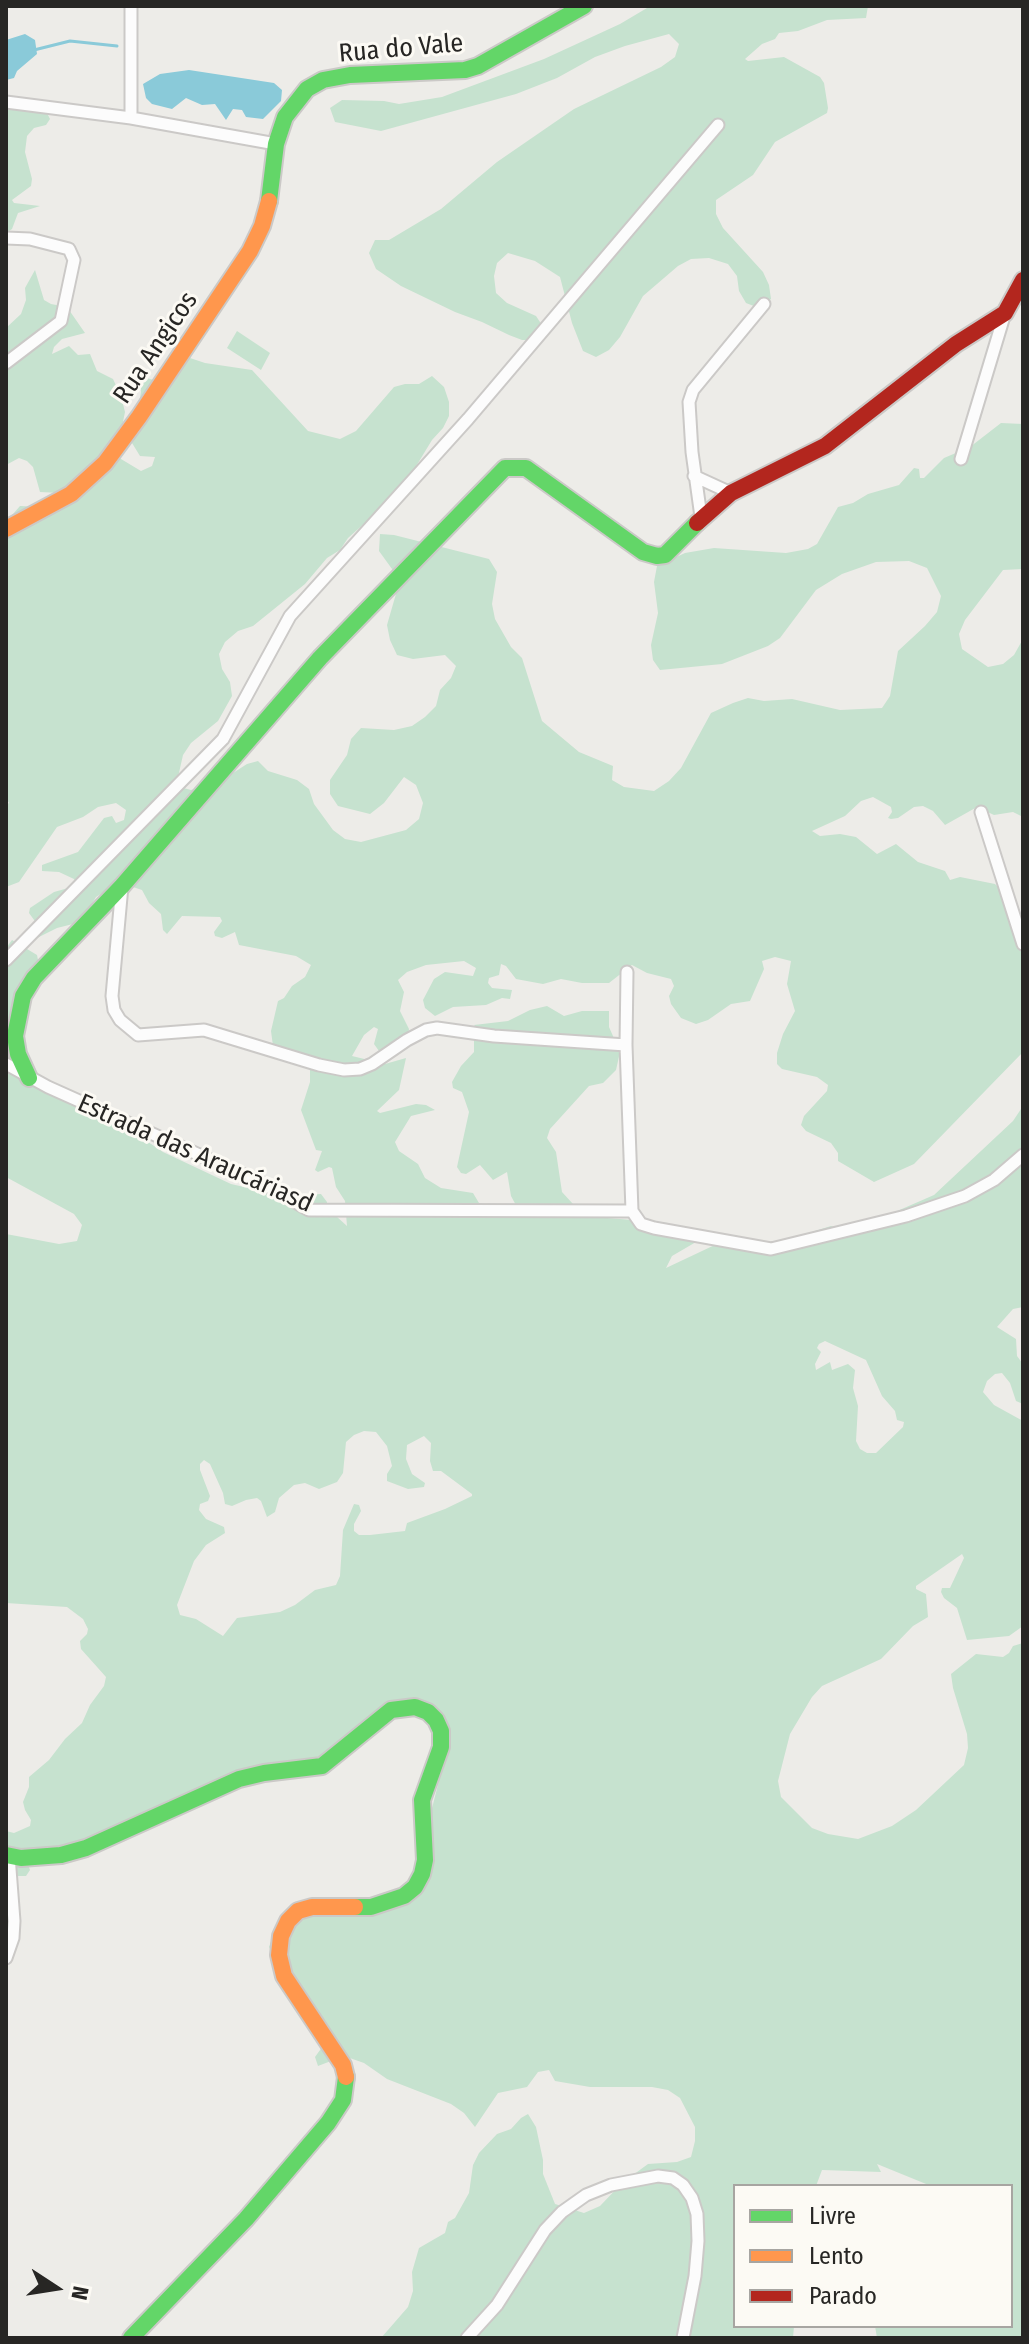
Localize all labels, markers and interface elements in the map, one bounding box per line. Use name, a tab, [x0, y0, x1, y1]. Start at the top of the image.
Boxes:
street label: Rua do Vale	[338, 28, 464, 70]
street label: Rua Angicos	[107, 286, 205, 410]
street label: Estrada das Araucáriasd	[73, 1088, 317, 1220]
legend	[733, 2184, 1013, 2328]
text: Livre	[809, 2202, 856, 2230]
text: Lento	[809, 2242, 864, 2270]
north arrow	[16, 2248, 96, 2328]
text: Parado	[809, 2282, 877, 2310]
text: N	[65, 2284, 95, 2302]

